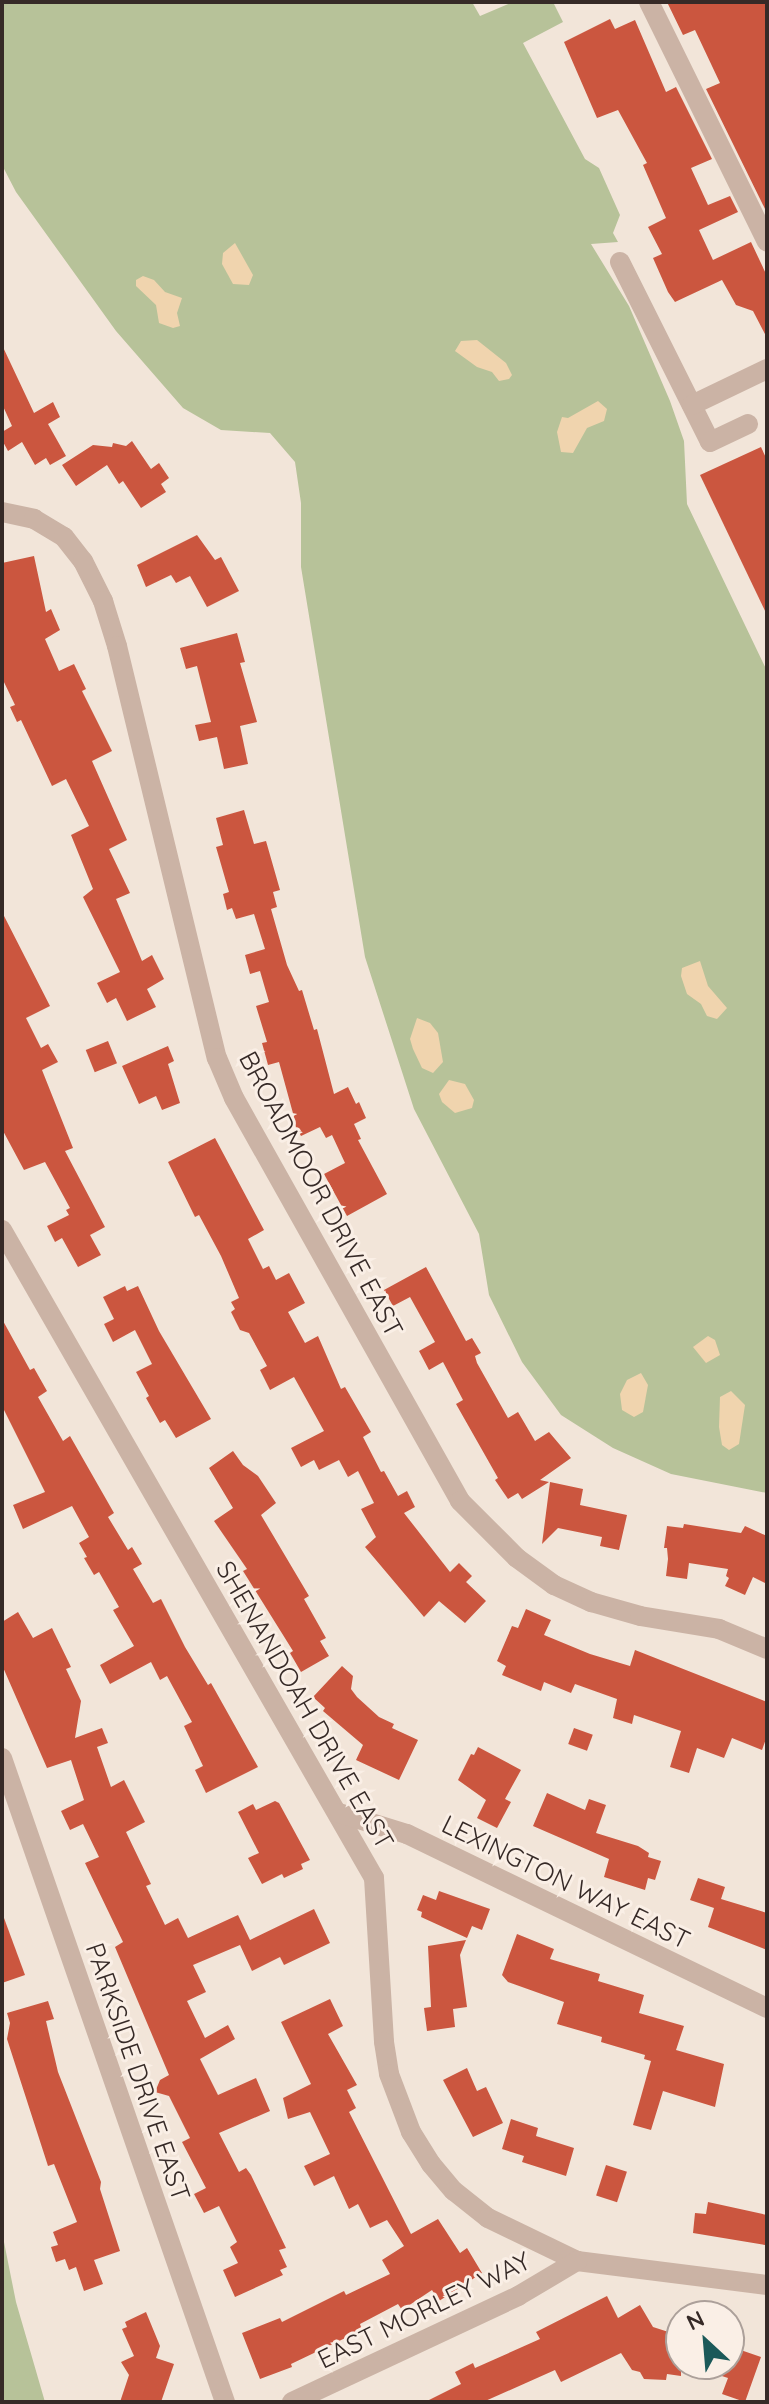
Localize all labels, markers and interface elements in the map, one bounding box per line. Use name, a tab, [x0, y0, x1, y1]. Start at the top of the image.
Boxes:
street label: BROADMOOR DRIVE EAST	[232, 1046, 410, 1342]
street label: SHENANDOAH DRIVE EAST	[210, 1555, 400, 1855]
street label: LEXINGTON WAY EAST	[437, 1808, 695, 1956]
street label: PARKSIDE DRIVE EAST	[79, 1939, 197, 2205]
street label: EAST MORLEY WAY	[313, 2245, 535, 2375]
north arrow	[665, 2300, 745, 2380]
text: N	[682, 2304, 709, 2336]

